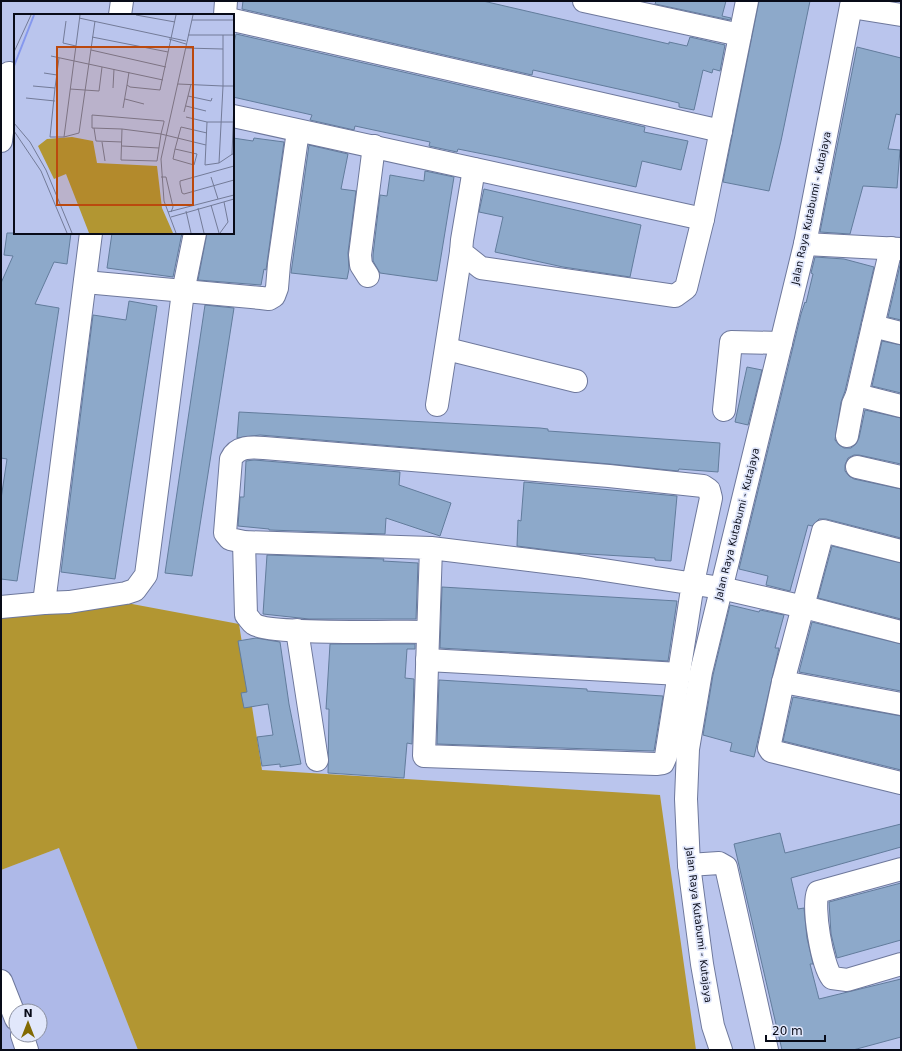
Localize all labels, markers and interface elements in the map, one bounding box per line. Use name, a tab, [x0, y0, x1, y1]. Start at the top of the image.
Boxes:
inset map	[14, 14, 234, 234]
street label: Jalan Raya Kutabumi - Kutajaya	[789, 130, 833, 287]
street label: Jalan Raya Kutabumi - Kutajaya	[712, 447, 761, 602]
street label: Jalan Raya Kutabumi - Kutajaya	[684, 846, 714, 1003]
north arrow	[8, 1003, 48, 1043]
text: N	[23, 1007, 33, 1020]
scale bar	[766, 1017, 825, 1043]
text: 20 m	[772, 1024, 803, 1038]

